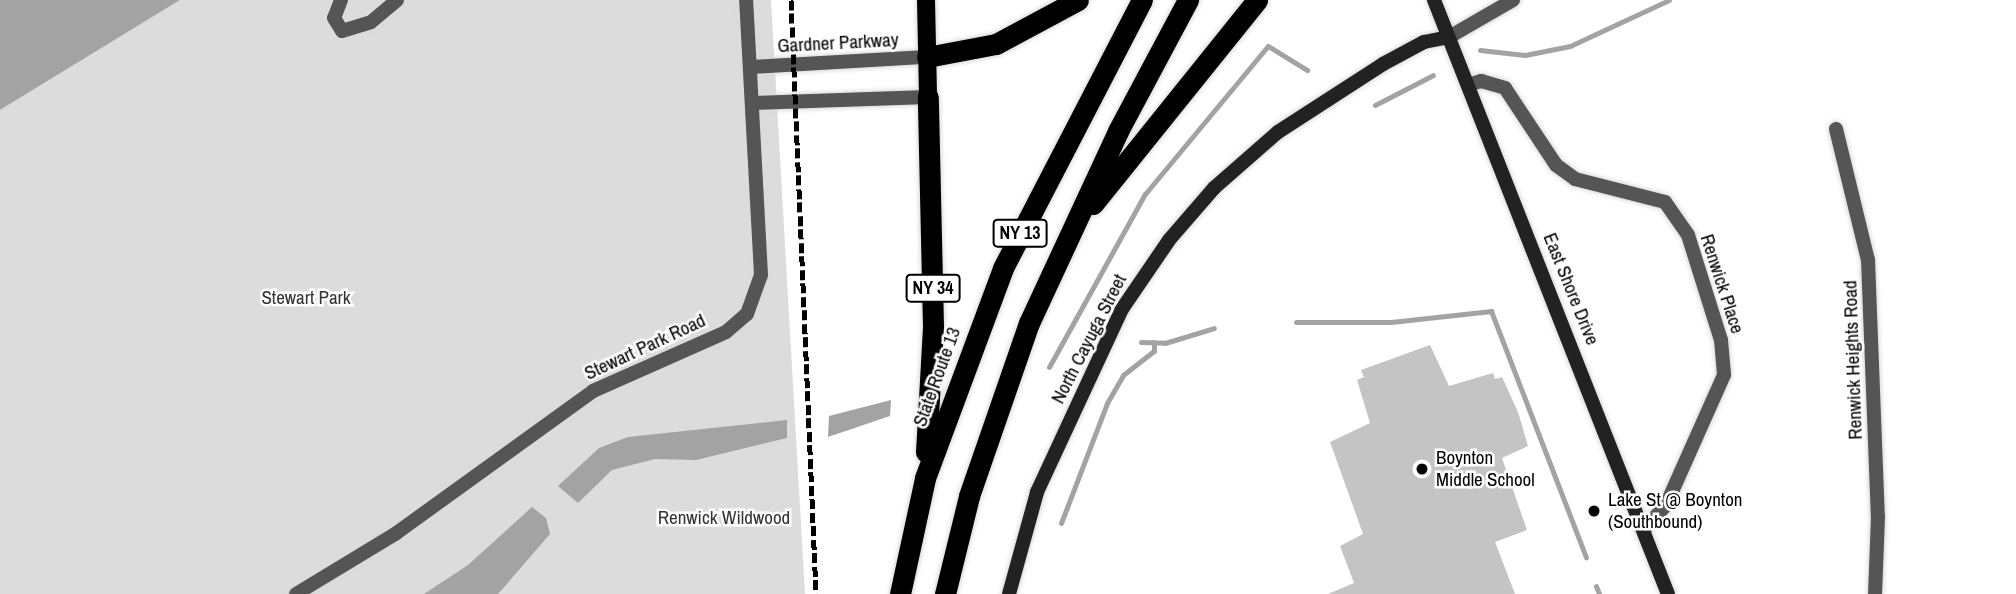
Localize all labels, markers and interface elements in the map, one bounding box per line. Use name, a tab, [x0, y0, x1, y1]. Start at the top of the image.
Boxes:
street label: Gardner Parkway	[777, 28, 899, 58]
road number: NY 13	[992, 218, 1048, 247]
street label: East Shore Drive	[1538, 230, 1604, 348]
street label: Renwick Place	[1695, 231, 1749, 337]
street label: North Cayuga Street	[1047, 271, 1131, 407]
road number: NY 34	[905, 274, 961, 302]
street label: Renwick Heights Road	[1839, 280, 1867, 440]
park label: Stewart Park	[261, 287, 351, 309]
street label: Stewart Park Road	[581, 309, 709, 385]
street label: State Route 13	[909, 324, 965, 430]
place label: Boynton Middle School	[1436, 447, 1535, 491]
marker: Boynton Middle School	[1414, 461, 1430, 477]
place label: Lake St @ Boynton (Southbound)	[1608, 489, 1742, 533]
marker: Lake St @ Boynton (Southbound)	[1586, 503, 1602, 519]
park label: Renwick Wildwood	[658, 507, 790, 529]

